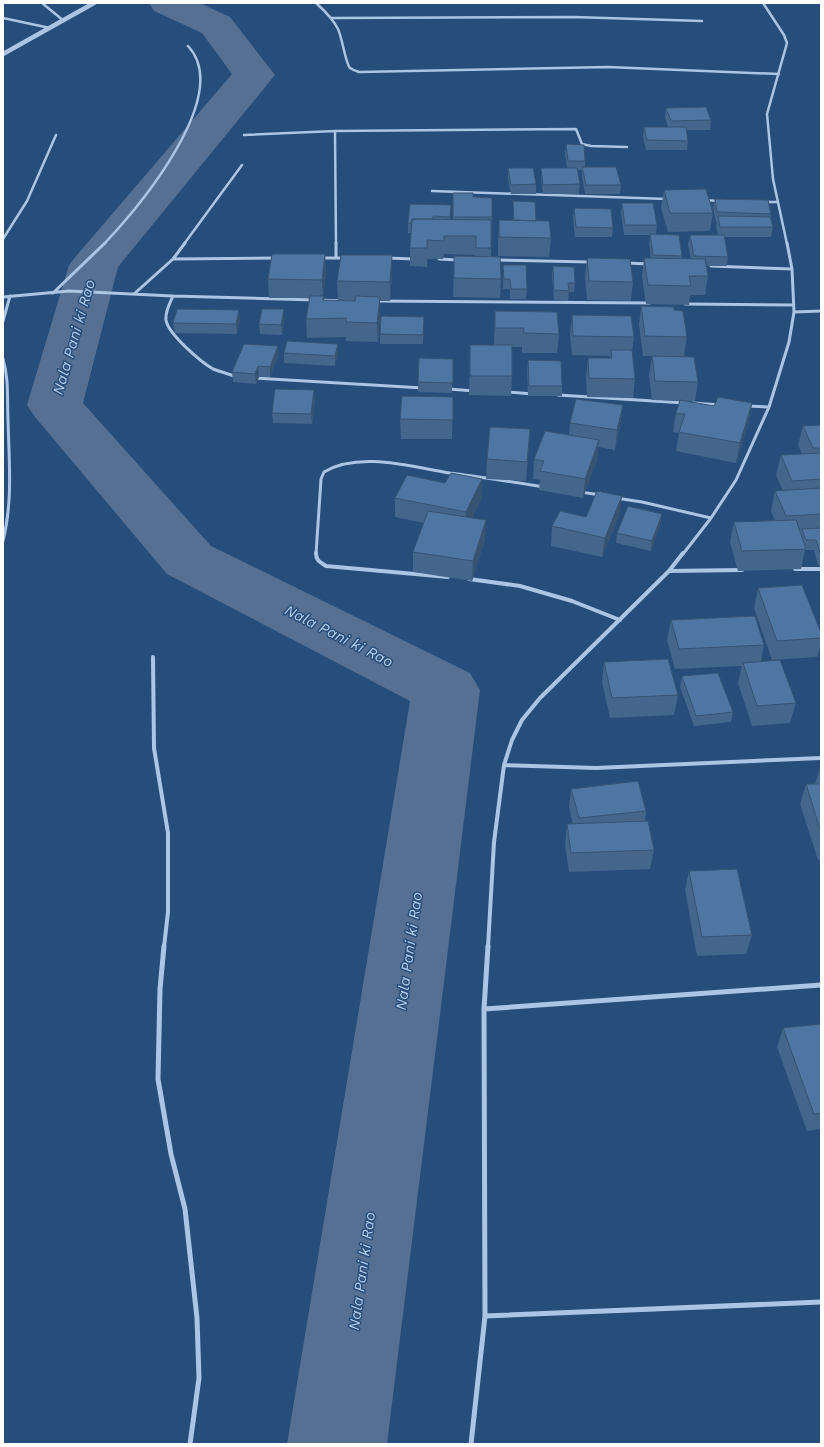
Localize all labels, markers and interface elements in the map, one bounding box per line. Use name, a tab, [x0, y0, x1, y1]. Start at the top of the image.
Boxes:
water label: Nala Pani ki Rao	[49, 277, 99, 397]
water label: Nala Pani ki Rao	[282, 601, 396, 671]
water label: Nala Pani ki Rao	[392, 891, 426, 1011]
water label: Nala Pani ki Rao	[345, 1211, 379, 1331]

